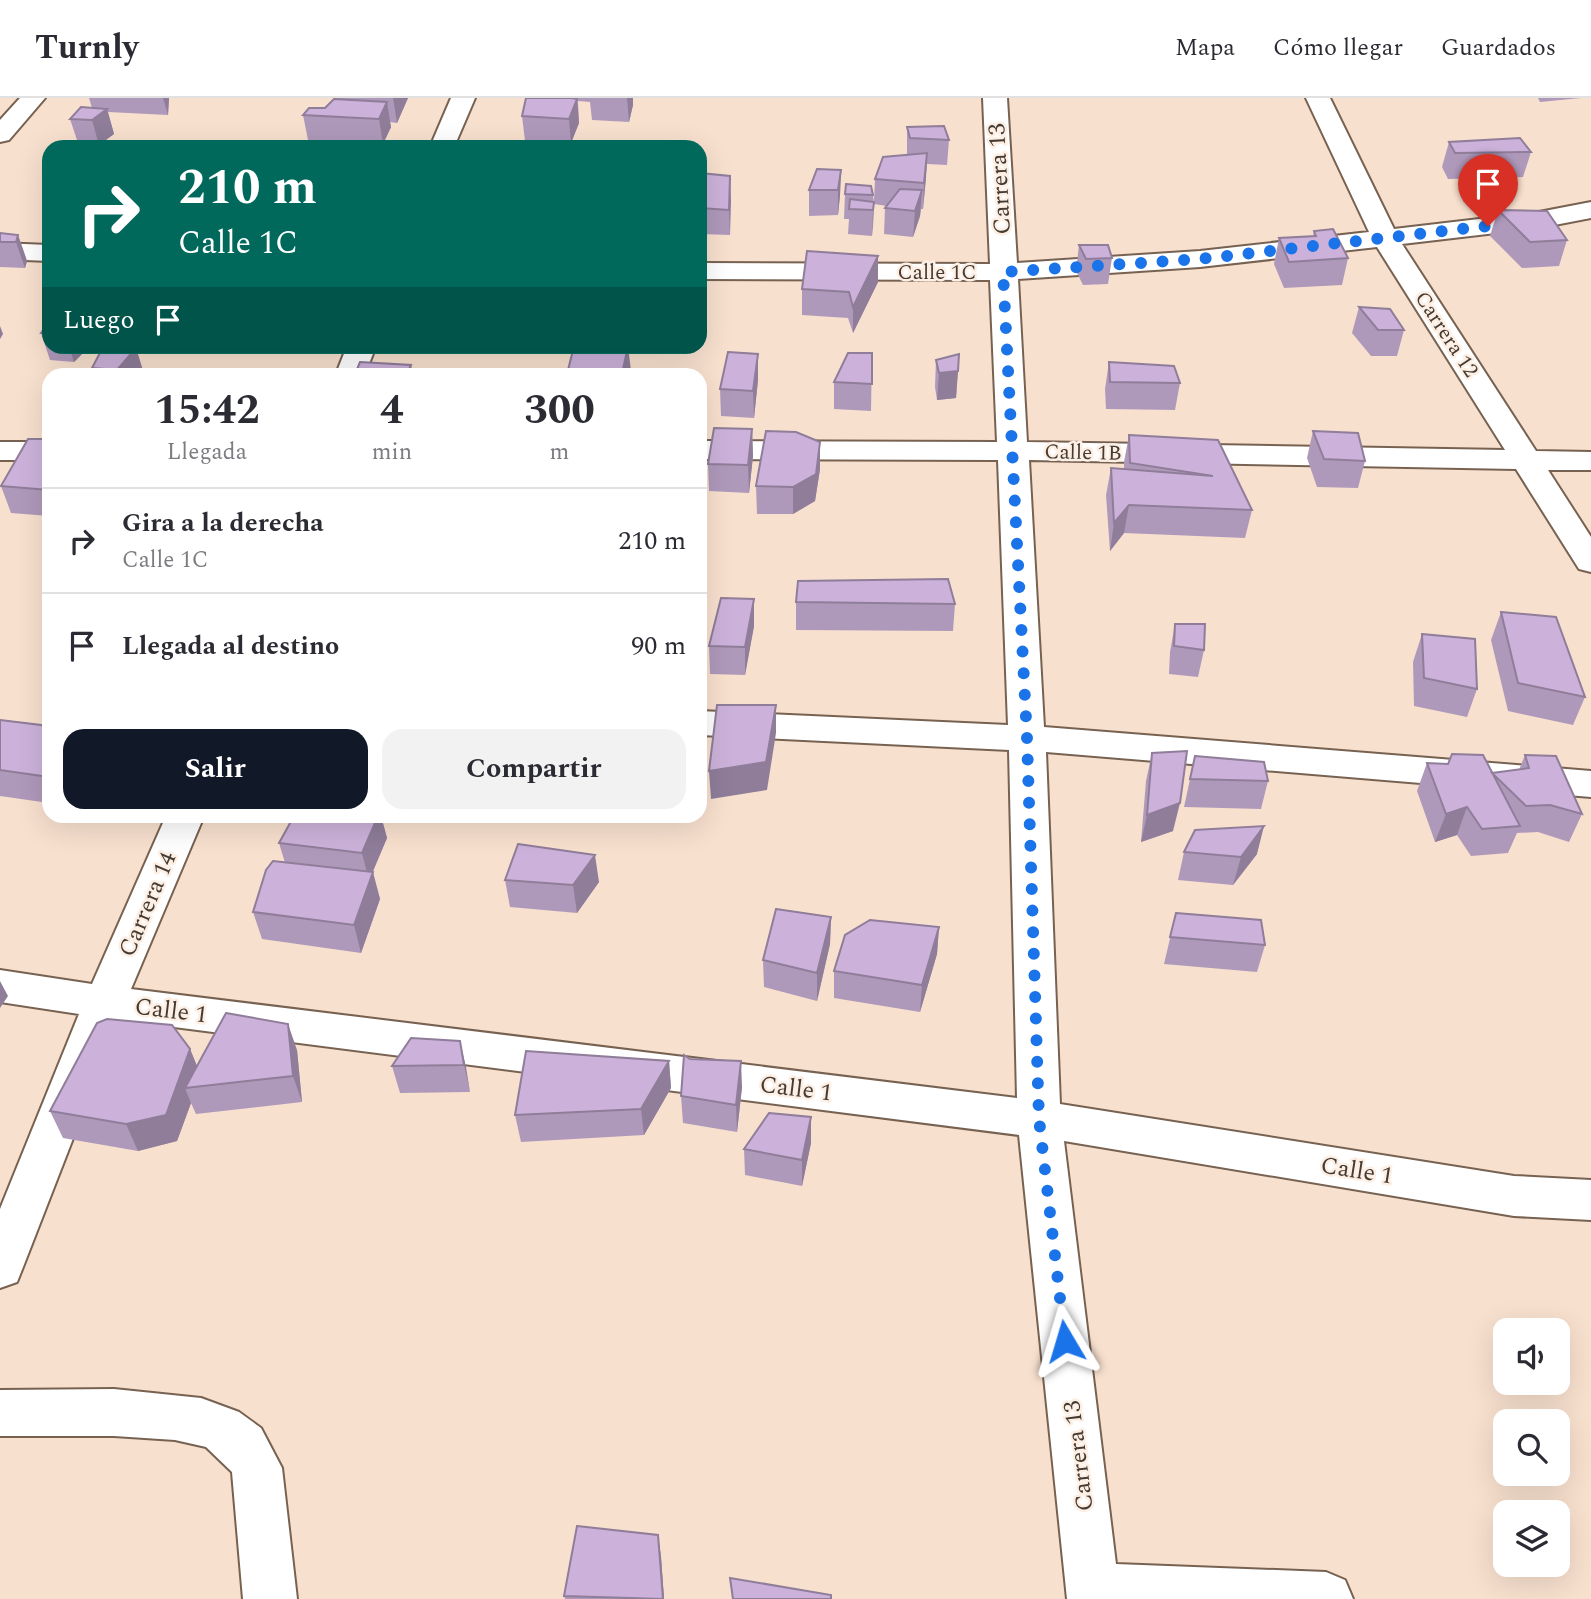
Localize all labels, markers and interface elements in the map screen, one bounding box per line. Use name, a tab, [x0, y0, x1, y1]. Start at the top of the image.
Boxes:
text: Turnly	[35, 23, 138, 73]
text: Mapa	[1175, 30, 1235, 66]
text: Cómo llegar	[1273, 30, 1403, 66]
text: Guardados	[1441, 30, 1556, 66]
street label: Carrera 13	[979, 122, 1021, 235]
text: 210 m	[178, 151, 317, 226]
pin	[1458, 154, 1518, 226]
icon: arrive	[1469, 165, 1507, 203]
icon: right	[63, 168, 154, 259]
text: Calle 1C	[178, 219, 298, 268]
street label: Calle 1C	[898, 257, 976, 289]
street label: Carrera 12	[1406, 285, 1486, 384]
text: Luego	[63, 300, 135, 340]
icon: arrive	[149, 301, 187, 339]
text: 15:42	[154, 379, 260, 442]
text: 4	[380, 379, 404, 442]
text: 300	[524, 379, 595, 442]
text: Llegada	[167, 435, 247, 470]
text: min	[372, 435, 412, 470]
text: m	[550, 435, 569, 470]
street label: Calle 1B	[1044, 436, 1122, 470]
text: Gira a la derecha	[122, 503, 324, 543]
text: 210 m	[618, 521, 686, 561]
icon: right	[63, 522, 101, 560]
text: Calle 1C	[122, 543, 208, 578]
text: Llegada al destino	[122, 626, 339, 666]
text: 90 m	[631, 626, 686, 666]
icon: arrive	[63, 627, 101, 665]
button: Salir	[63, 729, 368, 809]
button: Compartir	[382, 729, 686, 809]
street label: Carrera 14	[110, 846, 186, 963]
street label: Calle 1	[133, 989, 209, 1033]
street label: Calle 1	[758, 1067, 834, 1111]
street label: Calle 1	[1318, 1148, 1396, 1194]
position arrow	[1028, 1304, 1102, 1378]
map controls	[1493, 1318, 1570, 1577]
button: sound	[1493, 1318, 1570, 1395]
street label: Carrera 13	[1054, 1398, 1104, 1513]
button: search	[1493, 1409, 1570, 1486]
button: layers	[1493, 1500, 1570, 1577]

